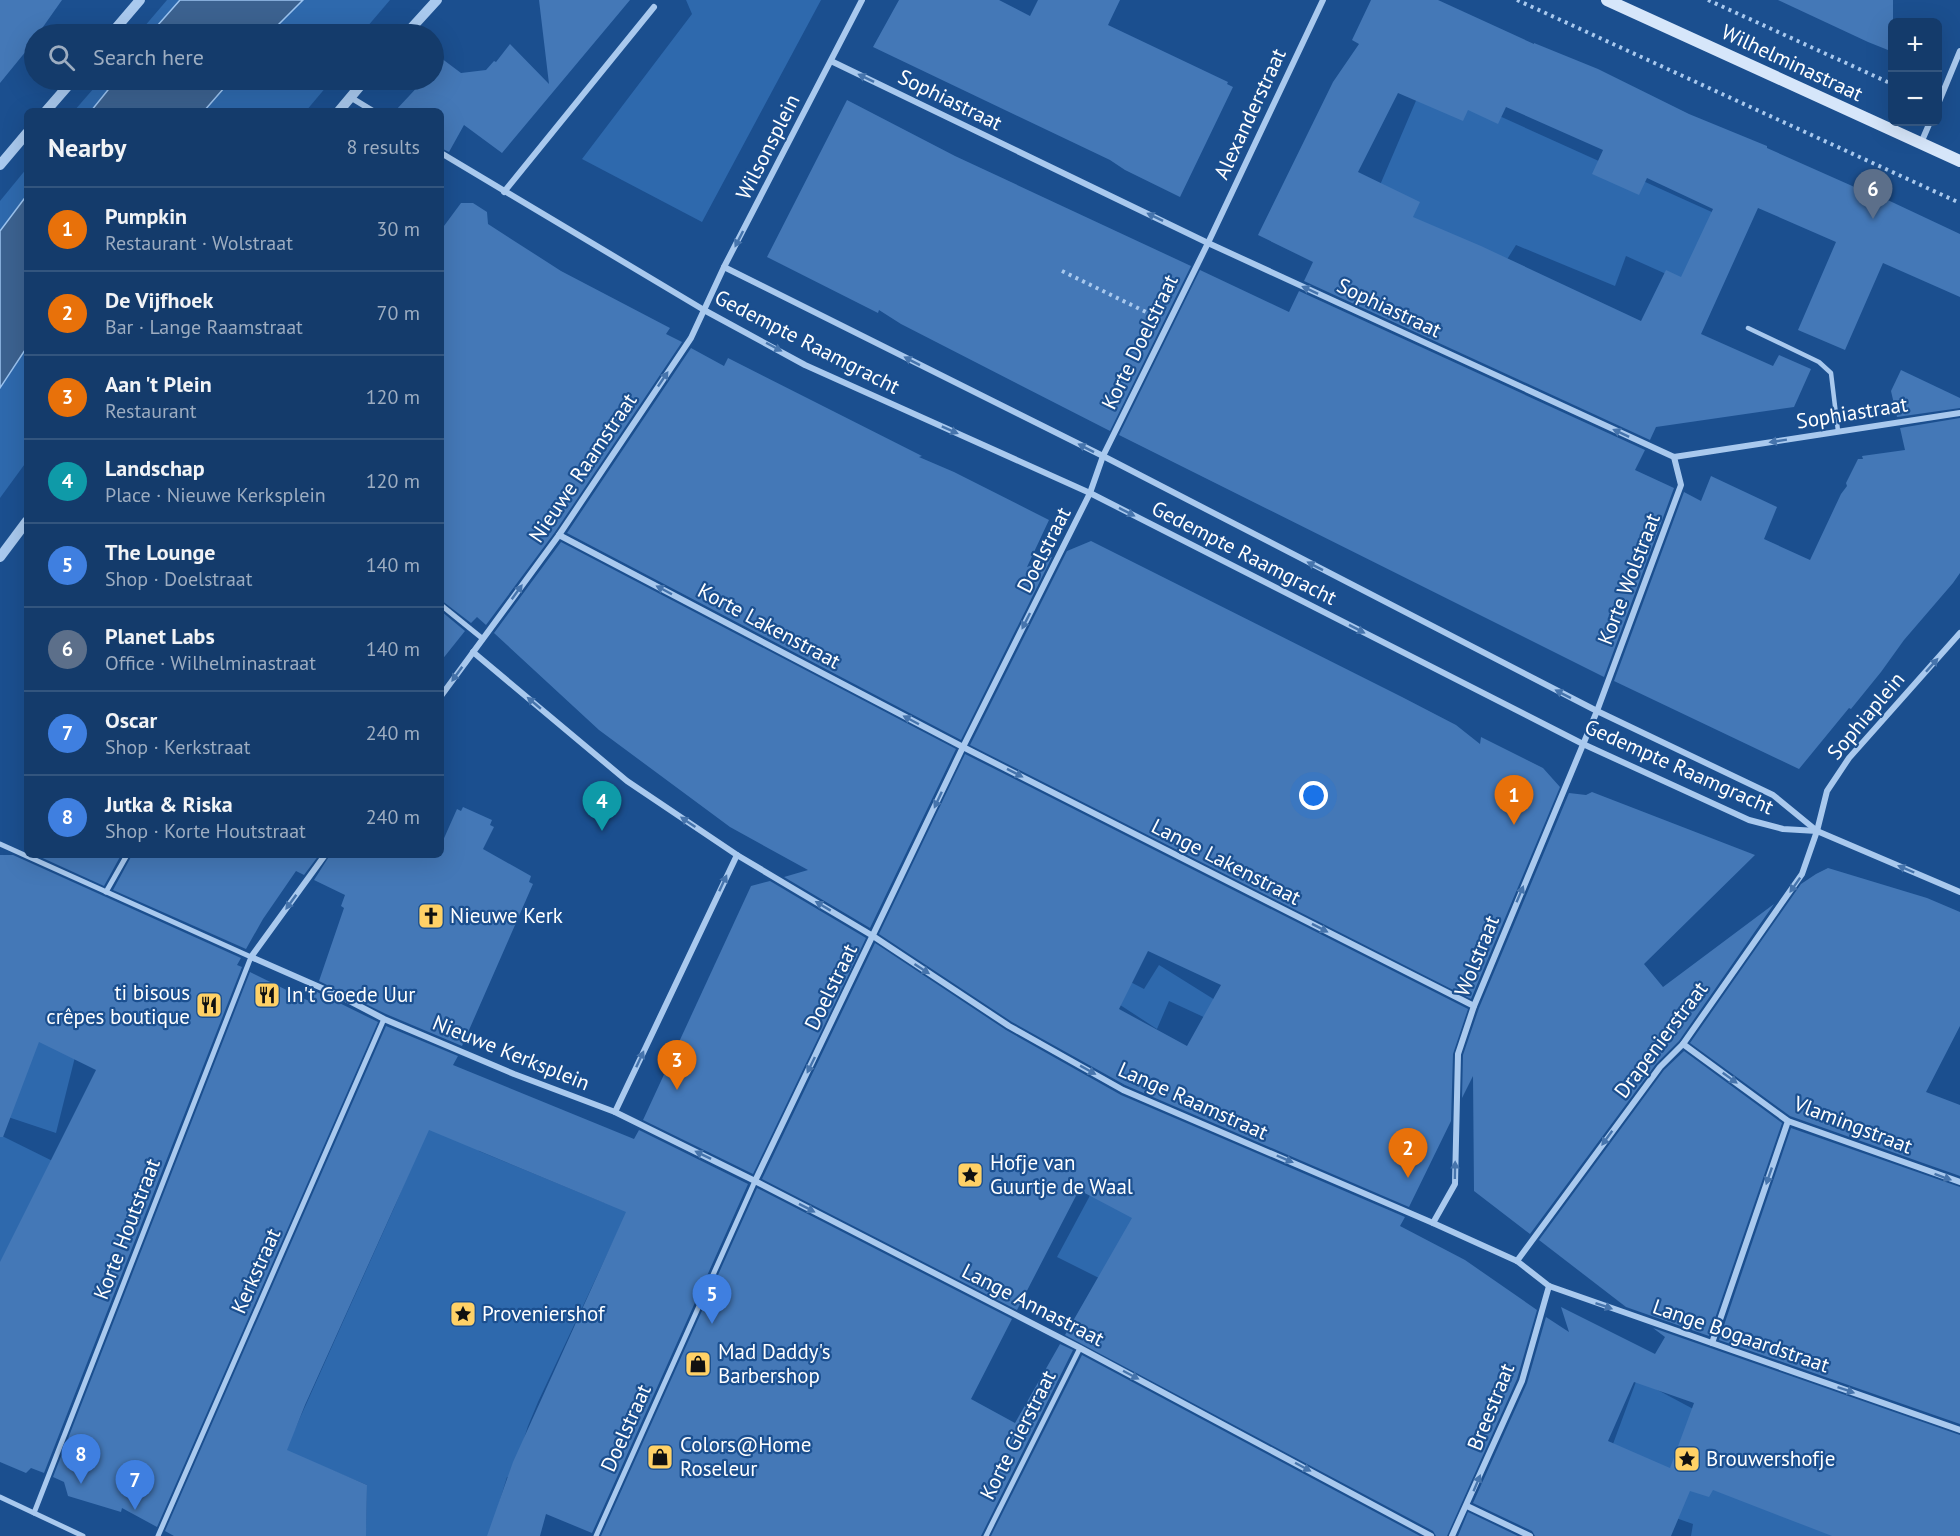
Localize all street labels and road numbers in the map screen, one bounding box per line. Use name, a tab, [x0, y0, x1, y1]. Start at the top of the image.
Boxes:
street label: Wilhelminastraat	[1717, 18, 1867, 107]
street label: Alexanderstraat	[1207, 44, 1292, 184]
street label: Sophiastraat	[894, 63, 1007, 136]
street label: Wilsonsplein	[729, 89, 806, 204]
street label: Korte Doelstraat	[1095, 270, 1184, 414]
street label: Sophiastraat	[1333, 272, 1446, 344]
street label: Gedempte Raamgracht	[710, 283, 904, 400]
street label: Nieuwe Raamstraat	[523, 388, 643, 548]
street label: Sophiastraat	[1794, 390, 1910, 435]
street label: Gedempte Raamgracht	[1147, 494, 1341, 611]
street label: Doelstraat	[1010, 502, 1077, 597]
street label: Korte Wolstraat	[1591, 509, 1666, 648]
street label: Korte Lakenstraat	[693, 577, 845, 675]
street label: Sophiaplein	[1821, 666, 1910, 765]
street label: Gedempte Raamgracht	[1580, 713, 1778, 820]
street label: Lange Lakenstraat	[1147, 812, 1305, 911]
street label: Wolstraat	[1448, 911, 1505, 1000]
street label: Doelstraat	[798, 939, 863, 1034]
street label: Drapenierstraat	[1608, 976, 1713, 1103]
street label: Nieuwe Kerksplein	[429, 1009, 594, 1096]
street label: Lange Raamstraat	[1114, 1055, 1272, 1146]
street label: Vlamingstraat	[1789, 1089, 1916, 1160]
street label: Korte Houtstraat	[87, 1154, 166, 1303]
street label: Kerkstraat	[225, 1224, 286, 1318]
street label: Lange Annastraat	[958, 1257, 1109, 1352]
street label: Lange Bogaardstraat	[1649, 1293, 1833, 1378]
street label: Breestraat	[1461, 1359, 1520, 1454]
street label: Korte Gierstraat	[973, 1366, 1062, 1504]
street label: Doelstraat	[594, 1380, 657, 1476]

